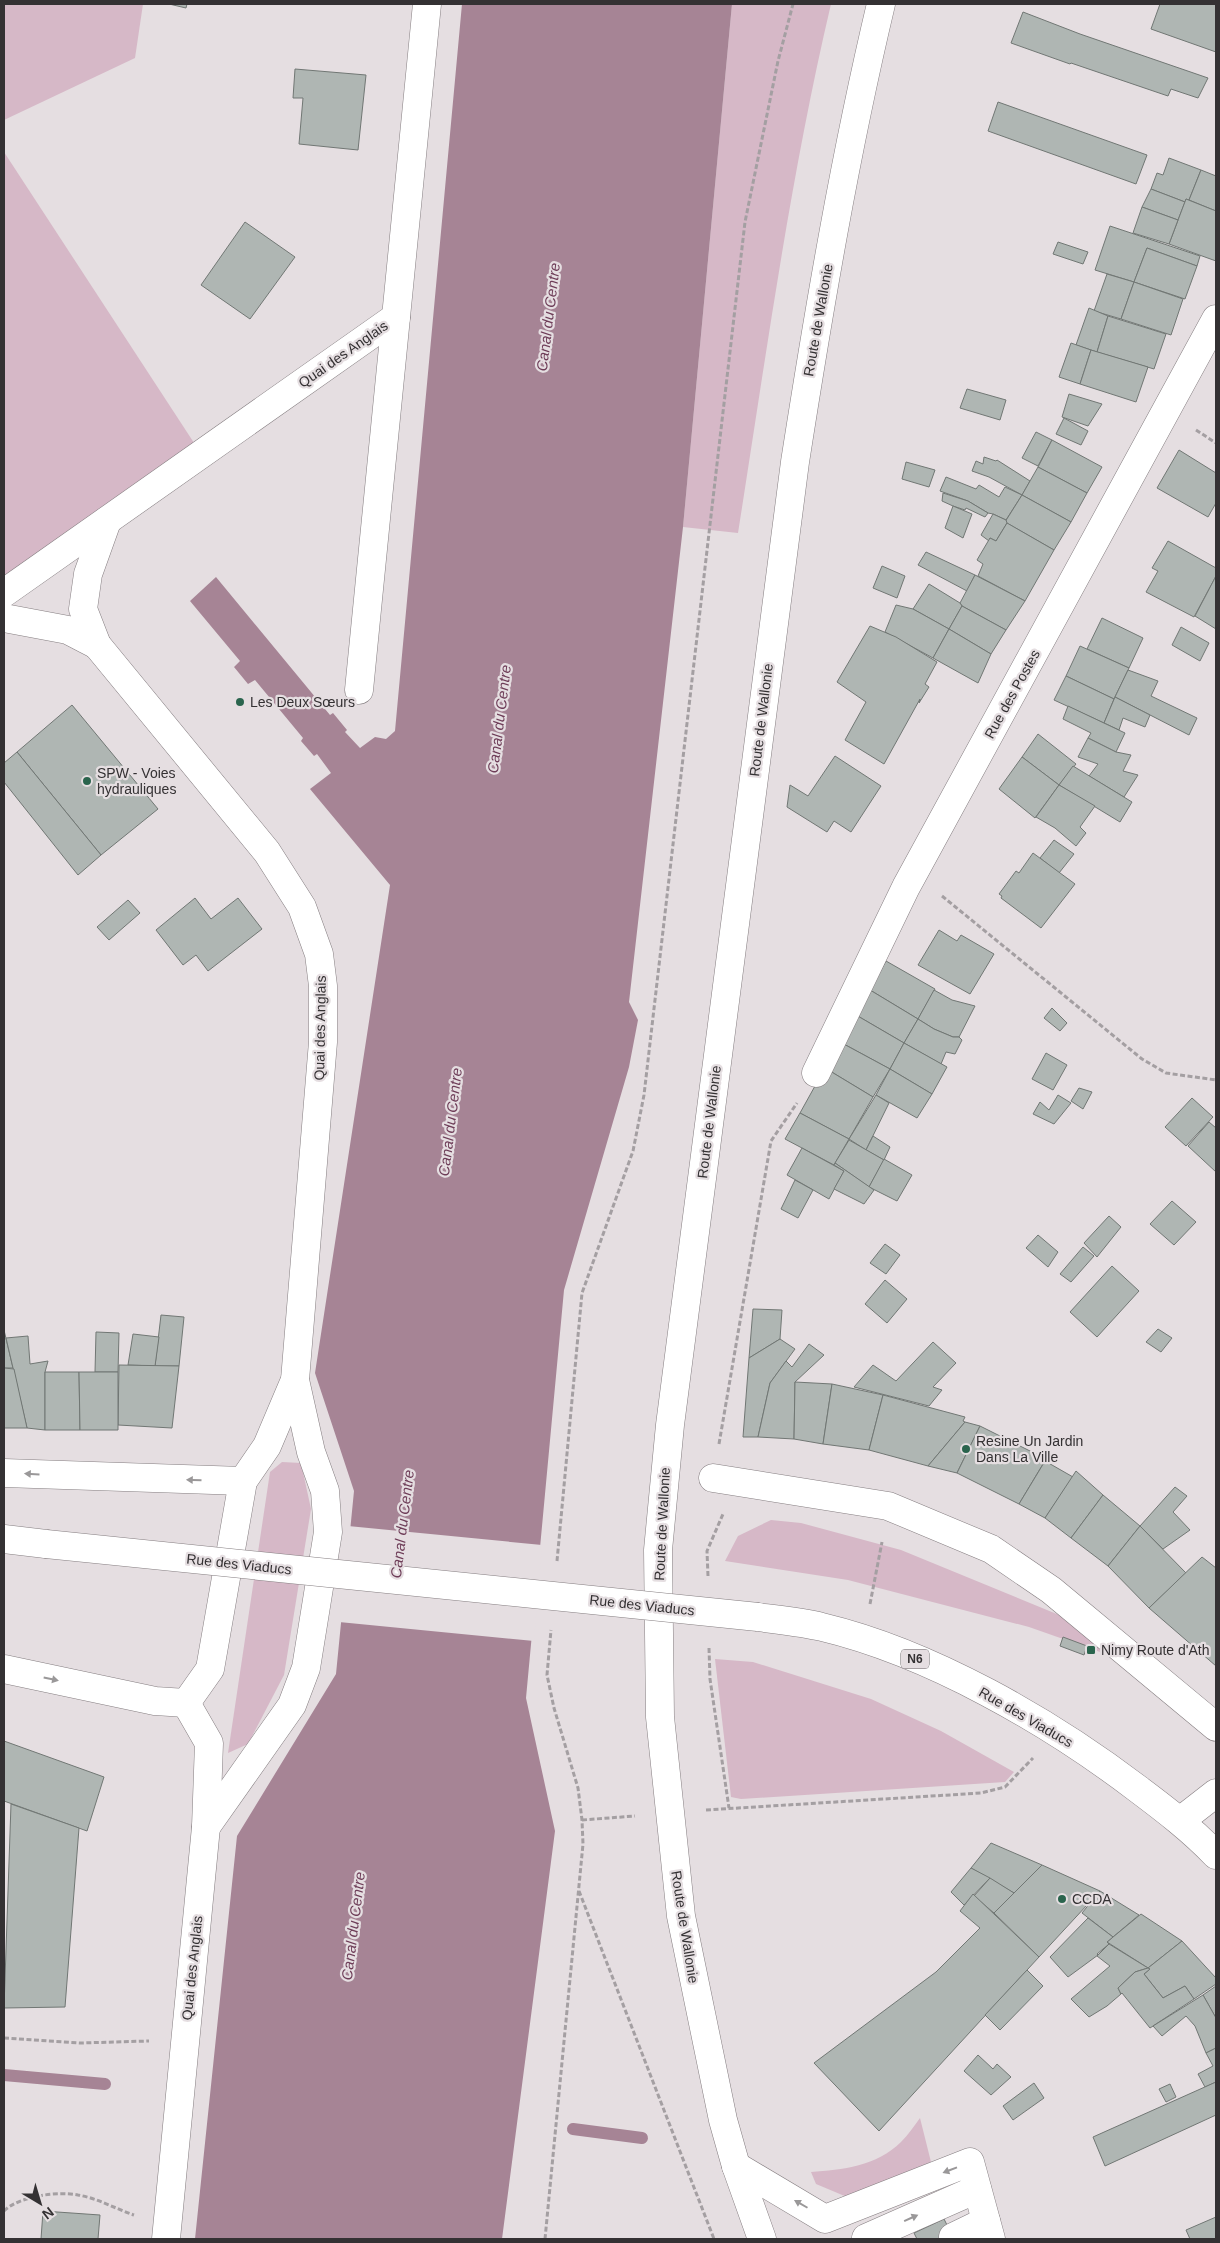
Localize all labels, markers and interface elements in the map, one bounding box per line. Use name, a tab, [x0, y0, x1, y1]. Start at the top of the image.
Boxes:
water label: Canal du Centre	[533, 262, 563, 372]
street label: Route de Wallonie	[800, 262, 836, 377]
street label: Quai des Anglais	[295, 317, 391, 391]
street label: Rue des Postes	[981, 647, 1043, 741]
street label: Route de Wallonie	[746, 662, 776, 777]
water label: Canal du Centre	[484, 664, 514, 774]
place label: Les Deux Sœurs	[250, 694, 355, 710]
marker: Les Deux Sœurs	[234, 696, 246, 708]
place label: SPW - Voies hydrauliques	[97, 765, 176, 797]
marker: SPW - Voies hydrauliques	[81, 775, 93, 787]
street label: Quai des Anglais	[311, 975, 329, 1081]
street label: Route de Wallonie	[694, 1064, 724, 1179]
water label: Canal du Centre	[435, 1067, 465, 1177]
place label: Resine Un Jardin Dans La Ville	[976, 1433, 1083, 1465]
marker: Resine Un Jardin Dans La Ville	[960, 1443, 972, 1455]
street label: Route de Wallonie	[651, 1467, 673, 1581]
water label: Canal du Centre	[387, 1469, 417, 1579]
one-way arrow	[23, 1470, 39, 1478]
one-way arrow	[186, 1476, 202, 1484]
street label: Rue des Viaducs	[186, 1551, 292, 1577]
street label: Rue des Viaducs	[589, 1592, 695, 1618]
place label: Nimy Route d'Ath	[1101, 1642, 1210, 1658]
marker: Nimy Route d'Ath	[1085, 1644, 1097, 1656]
road number: N6	[901, 1650, 929, 1668]
one-way arrow	[44, 1675, 59, 1683]
street label: Rue des Viaducs	[976, 1684, 1076, 1750]
street label: Route de Wallonie	[668, 1870, 702, 1985]
water label: Canal du Centre	[338, 1871, 368, 1981]
place label: CCDA	[1072, 1891, 1112, 1907]
marker: CCDA	[1056, 1893, 1068, 1905]
street label: Quai des Anglais	[179, 1915, 205, 2021]
one-way arrow	[942, 2166, 957, 2174]
north arrow	[15, 2178, 65, 2228]
one-way arrow	[794, 2200, 807, 2209]
text: N	[39, 2204, 57, 2223]
one-way arrow	[904, 2214, 918, 2222]

